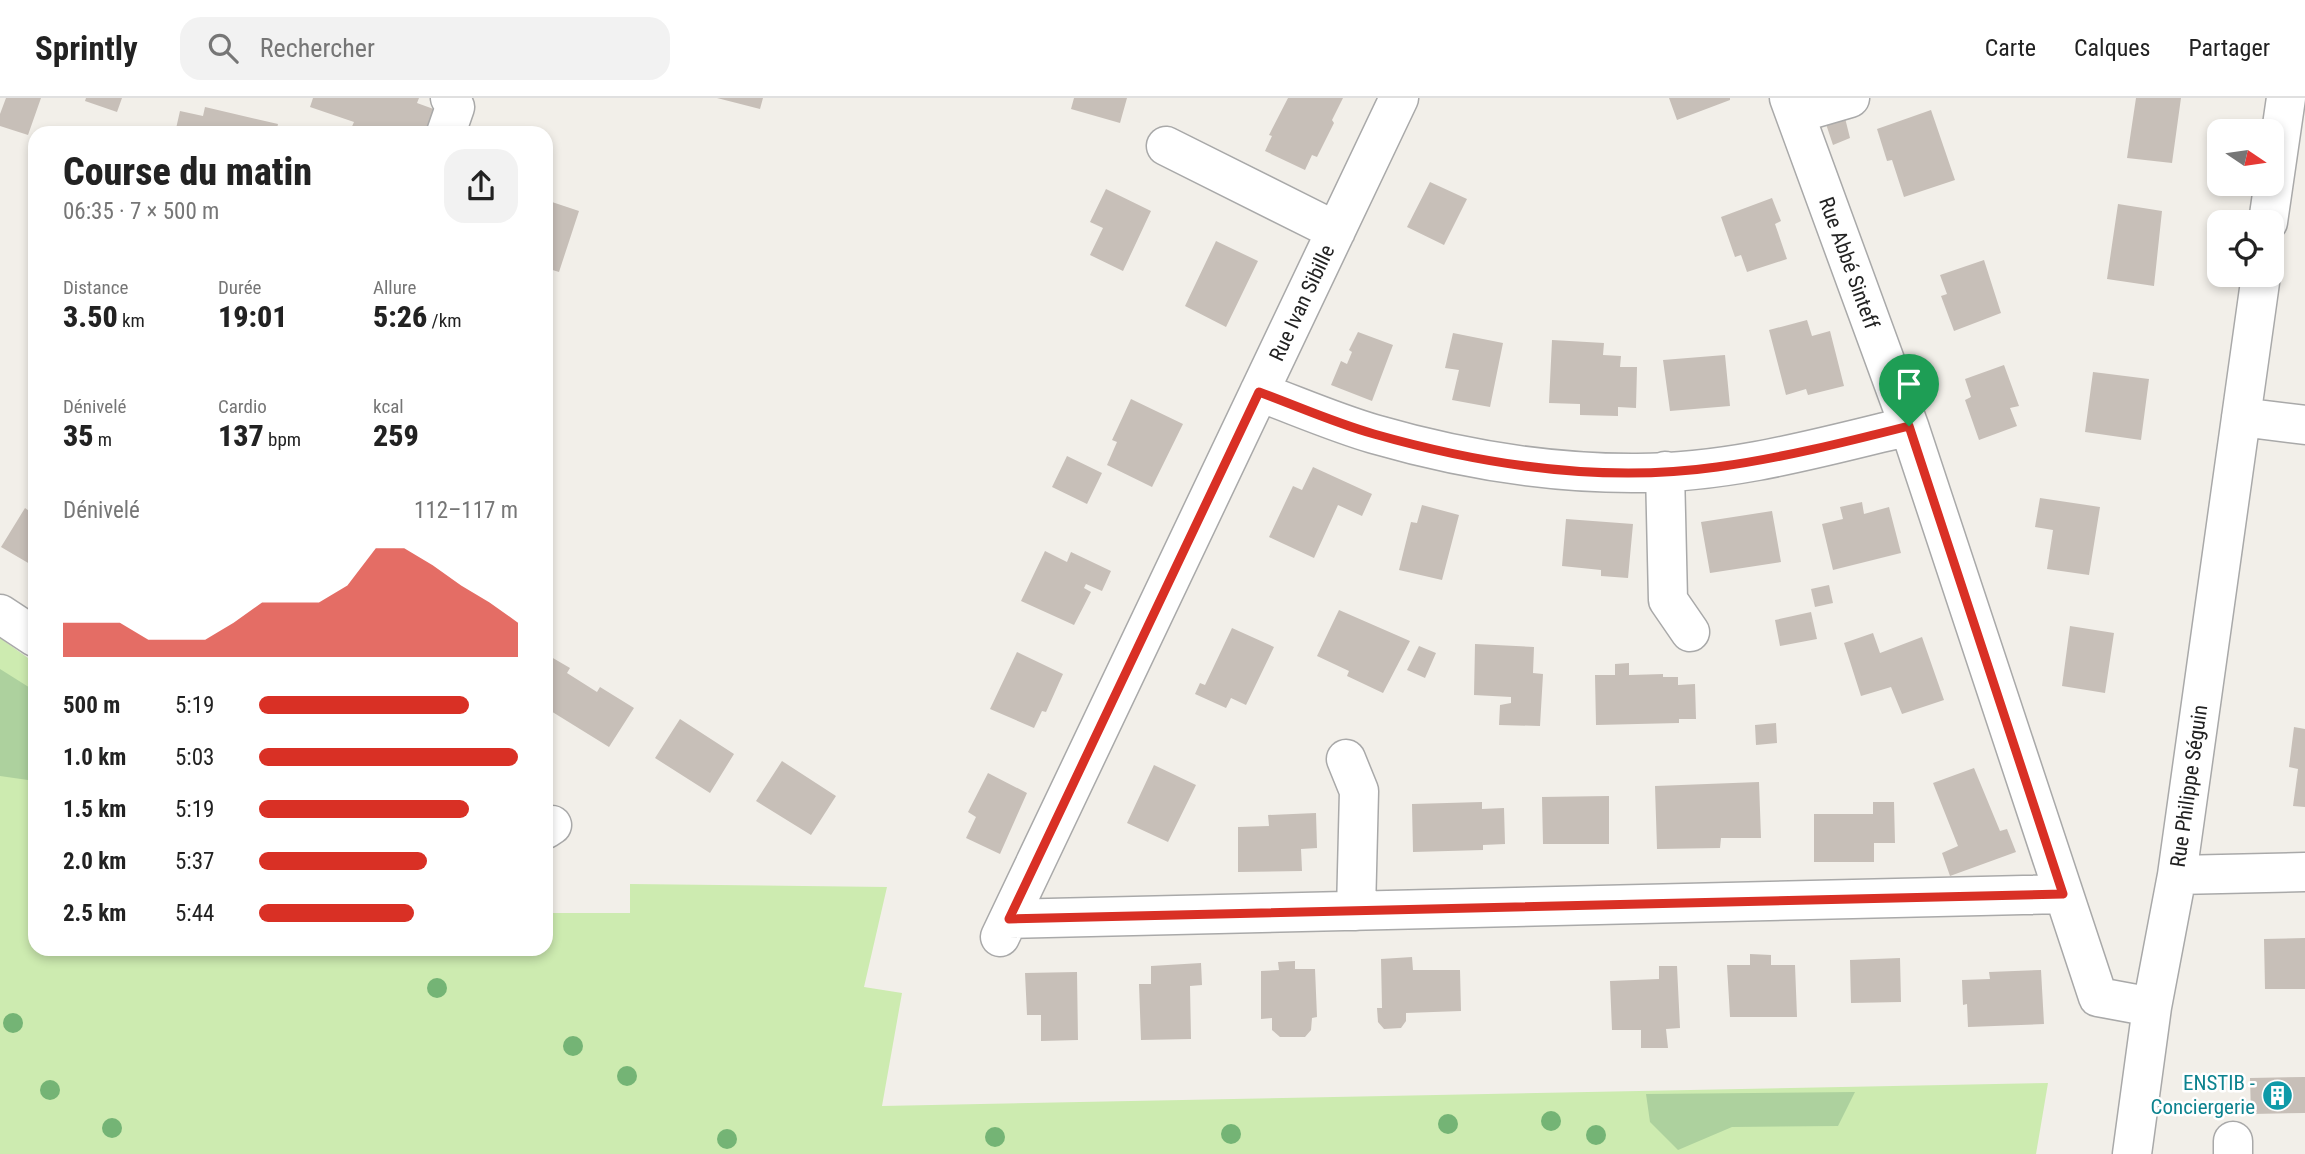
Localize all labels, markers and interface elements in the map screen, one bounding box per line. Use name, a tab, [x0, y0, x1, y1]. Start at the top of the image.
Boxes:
search box	[180, 17, 670, 80]
text: Sprintly	[35, 29, 138, 68]
icon: search	[204, 29, 242, 67]
text: Rechercher	[260, 33, 375, 63]
text: Carte	[1985, 34, 2036, 62]
text: Calques	[2074, 34, 2150, 62]
text: Partager	[2188, 34, 2270, 62]
north arrow	[2207, 119, 2284, 196]
map controls	[2207, 119, 2284, 287]
button: share	[444, 149, 518, 223]
text: Course du matin	[63, 150, 312, 194]
street label: Rue Abbé Sinteff	[1814, 194, 1884, 333]
text: 06:35 · 7 × 500 m	[63, 198, 219, 225]
button: locate	[2207, 210, 2284, 287]
street label: Rue Ivan Sibille	[1265, 241, 1339, 365]
text: Distance	[63, 276, 128, 299]
text: Durée	[218, 276, 261, 299]
text: Allure	[373, 276, 416, 299]
text: 3.50	[63, 299, 118, 334]
text: 19:01	[218, 299, 287, 334]
text: 5:26	[373, 299, 427, 334]
text: km	[118, 309, 145, 332]
text: /km	[427, 309, 462, 332]
pin	[1879, 354, 1939, 426]
icon: arrive	[1890, 365, 1928, 403]
text: Dénivelé	[63, 395, 127, 418]
text: Cardio	[218, 395, 267, 418]
text: kcal	[373, 395, 404, 418]
text: 35	[63, 418, 94, 453]
text: 137	[218, 418, 264, 453]
text: 259	[373, 418, 419, 453]
text: m	[94, 428, 112, 451]
text: bpm	[264, 428, 301, 451]
text: Dénivelé	[63, 497, 140, 524]
text: 112–117 m	[414, 497, 518, 524]
text: 500 m	[63, 692, 120, 719]
text: 5:19	[175, 692, 214, 719]
street label: Rue Philippe Séguin	[2166, 703, 2212, 869]
text: 1.0 km	[63, 744, 126, 771]
text: 5:03	[175, 744, 214, 771]
text: 1.5 km	[63, 796, 126, 823]
text: 5:19	[175, 796, 214, 823]
text: 2.0 km	[63, 848, 126, 875]
text: 5:37	[175, 848, 214, 875]
text: 2.5 km	[63, 900, 126, 927]
text: 5:44	[175, 900, 214, 927]
place label: ENSTIB - Conciergerie	[2151, 1071, 2255, 1119]
building icon: ENSTIB - Conciergerie	[2261, 1078, 2295, 1112]

